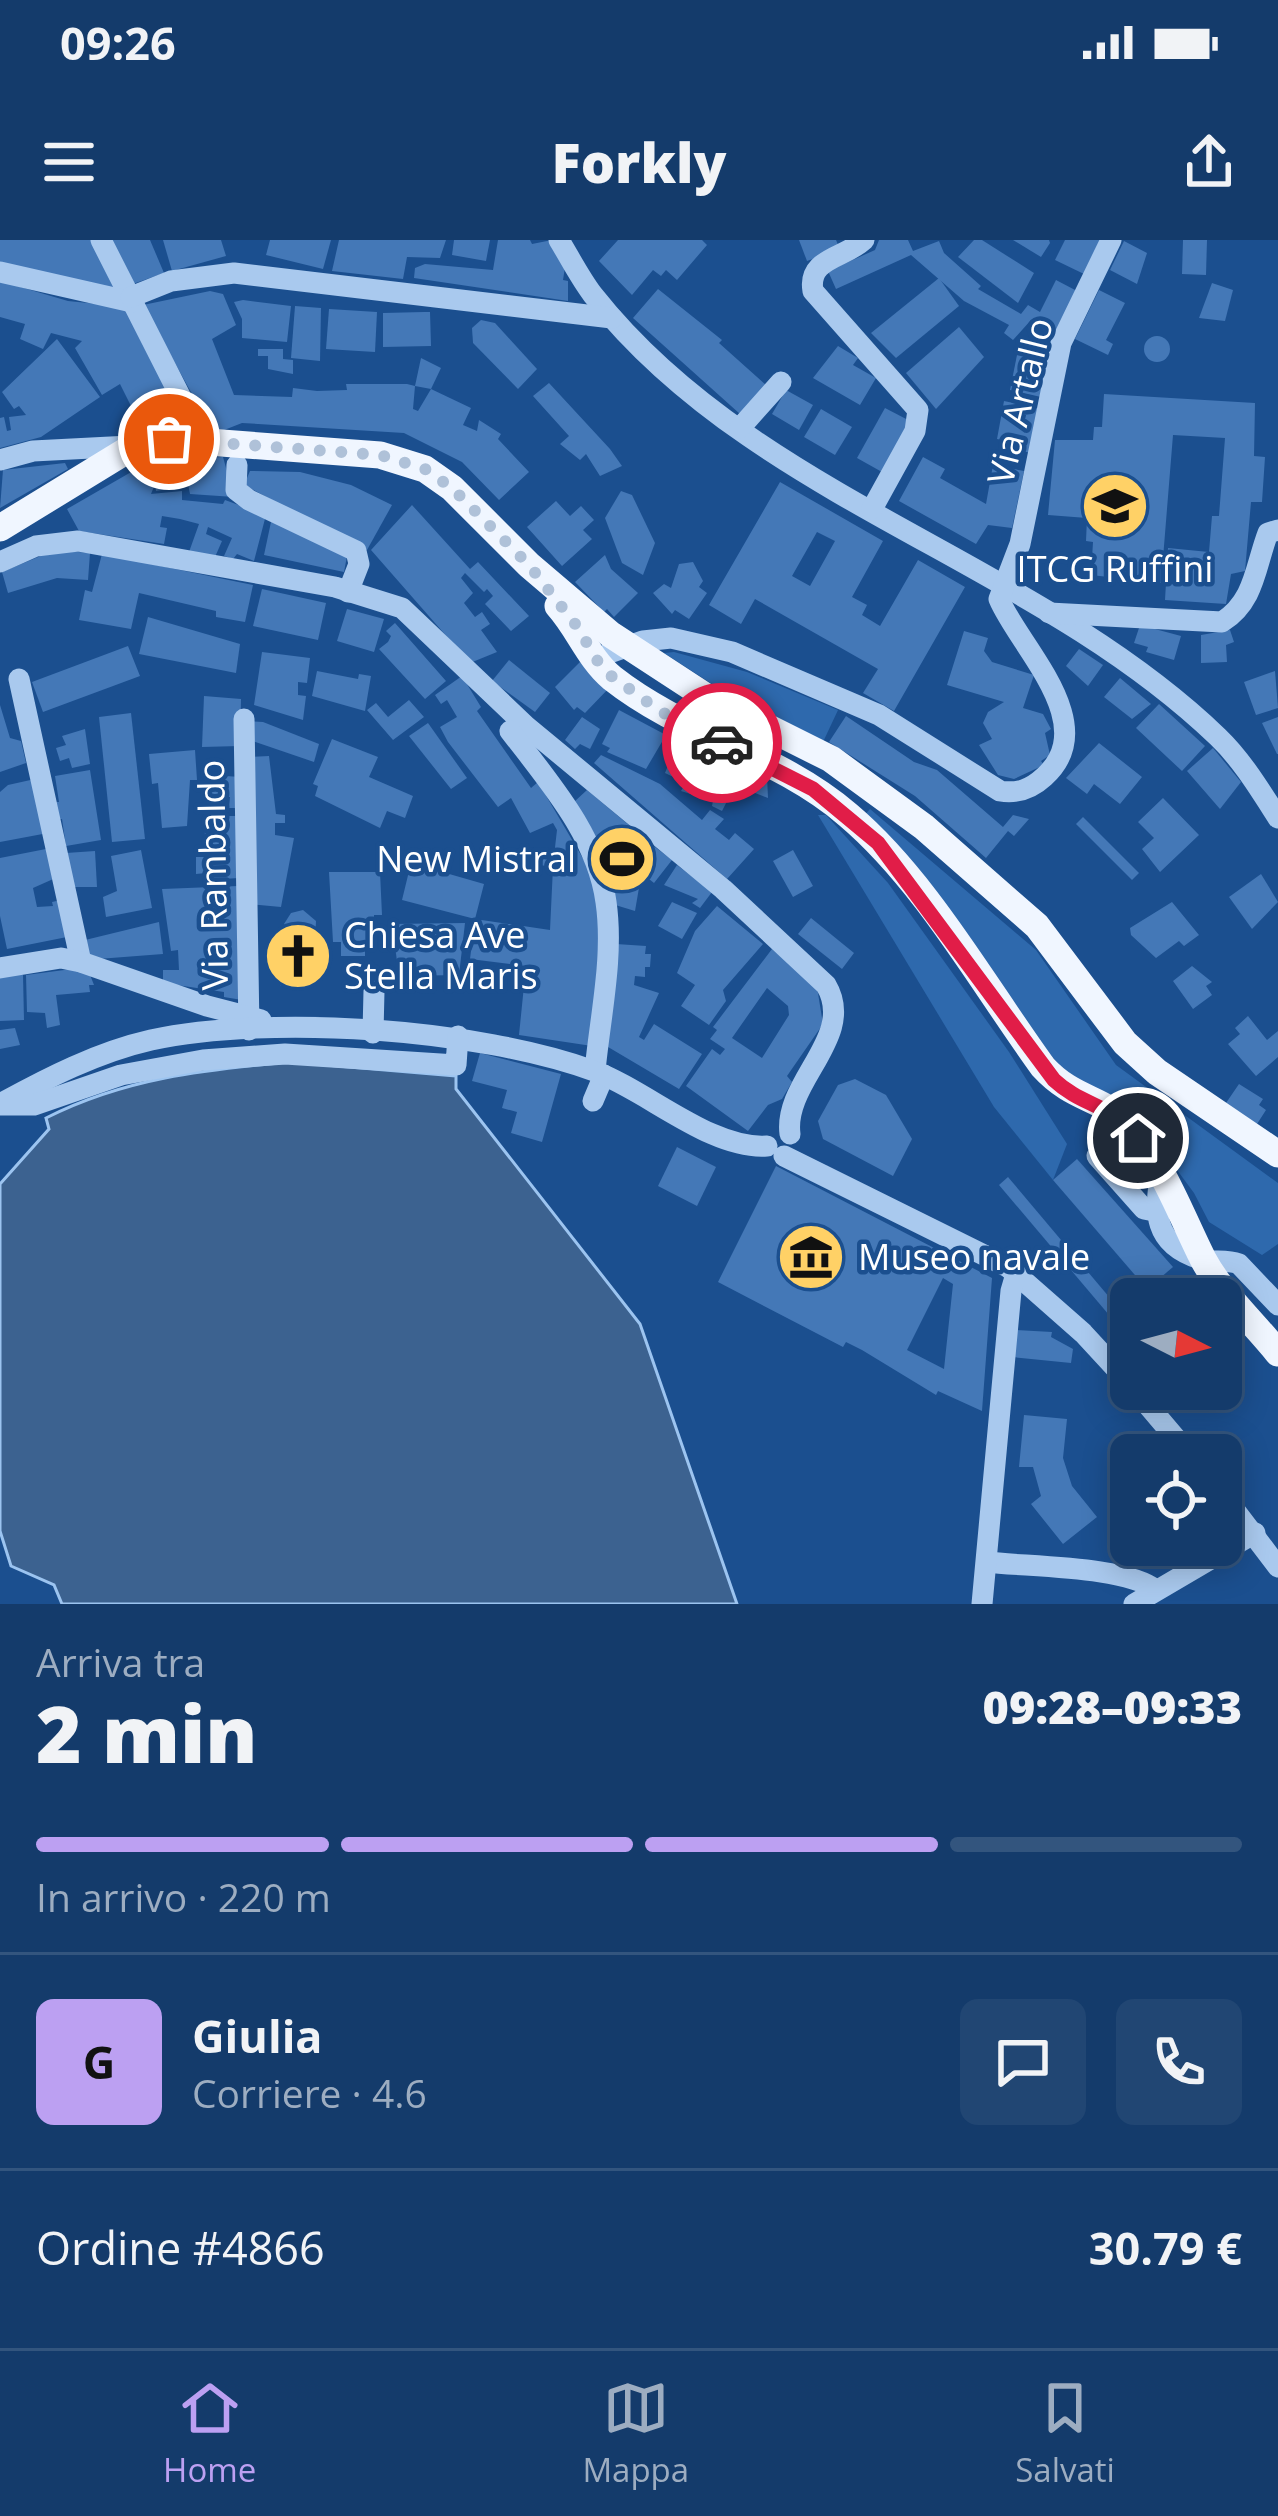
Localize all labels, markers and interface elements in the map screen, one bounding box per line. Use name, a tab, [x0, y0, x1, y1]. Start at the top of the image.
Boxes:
text: 09:26	[60, 12, 176, 73]
text: Forkly	[552, 125, 726, 199]
icon: menu	[36, 129, 102, 195]
icon: share	[1176, 129, 1242, 195]
street label: Via Artallo	[975, 312, 1064, 489]
pin	[118, 388, 220, 490]
icon: bag	[136, 406, 202, 472]
school or university icon: ITCG Ruffini	[1080, 471, 1150, 541]
place label: ITCG Ruffini	[1017, 544, 1213, 593]
courier	[662, 683, 782, 803]
icon: car	[689, 710, 755, 776]
street label: Via Rambaldo	[186, 759, 239, 991]
sports icon: New Mistral	[587, 824, 657, 894]
place label: New Mistral	[376, 834, 576, 883]
place label: Chiesa Ave Stella Maris	[344, 910, 538, 1000]
church icon: Chiesa Ave Stella Maris	[263, 921, 333, 991]
pin	[1087, 1087, 1189, 1189]
icon: home	[1105, 1105, 1171, 1171]
museum icon: Museo navale	[776, 1222, 846, 1292]
place label: Museo navale	[858, 1232, 1090, 1281]
north arrow	[1110, 1278, 1242, 1410]
map controls	[1110, 1278, 1242, 1566]
button: locate	[1110, 1434, 1242, 1566]
text: Arriva tra	[36, 1635, 205, 1688]
text: 09:28–09:33	[983, 1676, 1242, 1737]
text: 2 min	[36, 1680, 258, 1786]
text: In arrivo · 220 m	[36, 1870, 331, 1923]
button: chat	[960, 1999, 1086, 2125]
button: phone	[1116, 1999, 1242, 2125]
text: Giulia	[192, 2005, 323, 2066]
text: G	[83, 2031, 115, 2092]
text: Corriere · 4.6	[192, 2066, 427, 2119]
text: Ordine #4866	[36, 2217, 325, 2278]
text: 30.79 €	[1089, 2217, 1242, 2278]
tab: Home	[163, 2375, 256, 2492]
tab: Mappa	[582, 2375, 689, 2492]
tab: Salvati	[1015, 2375, 1115, 2492]

